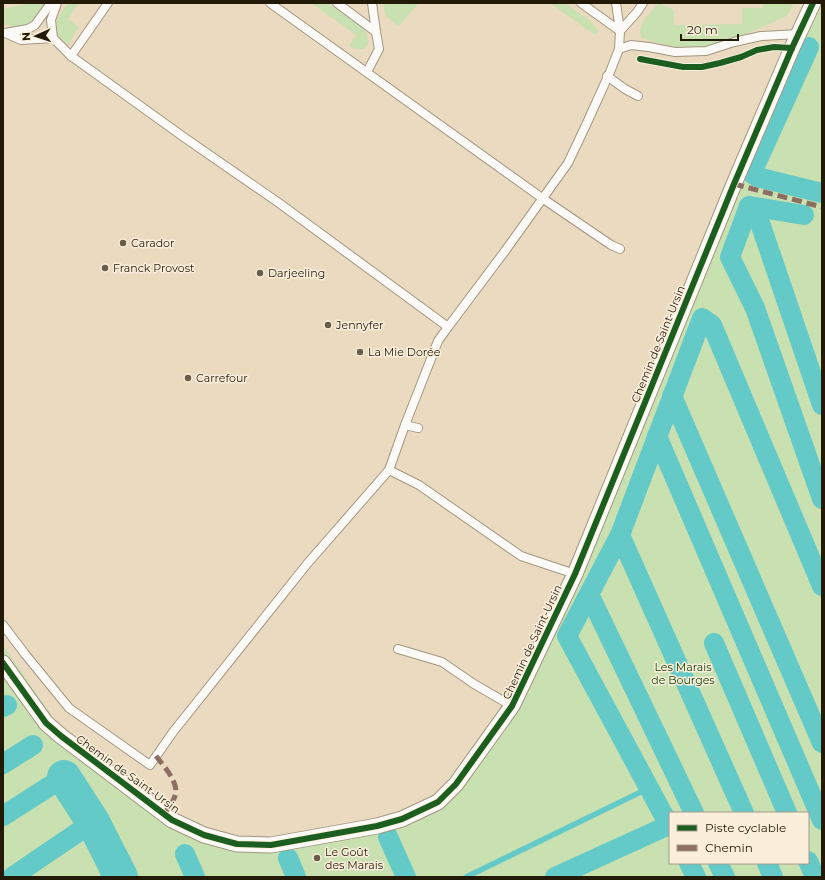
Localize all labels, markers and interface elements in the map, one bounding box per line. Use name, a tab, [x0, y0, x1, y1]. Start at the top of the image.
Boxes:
north arrow	[16, 16, 56, 56]
scale bar	[681, 16, 738, 42]
text: 20 m	[687, 22, 718, 37]
text: N	[19, 32, 33, 41]
place label: Carador	[131, 236, 174, 250]
marker: Carador	[118, 238, 128, 248]
place label: Franck Provost	[113, 261, 195, 275]
marker: Franck Provost	[100, 263, 110, 273]
place label: Darjeeling	[268, 266, 325, 280]
marker: Darjeeling	[255, 268, 265, 278]
street label: Chemin de Saint-Ursin	[628, 283, 688, 405]
place label: Jennyfer	[335, 318, 383, 332]
marker: Jennyfer	[323, 320, 333, 330]
place label: La Mie Dorée	[368, 345, 441, 359]
marker: La Mie Dorée	[355, 347, 365, 357]
place label: Carrefour	[196, 371, 248, 385]
marker: Carrefour	[183, 373, 193, 383]
street label: Chemin de Saint-Ursin	[499, 582, 565, 702]
park label: Les Marais de Bourges	[651, 660, 715, 687]
street label: Chemin de Saint-Ursin	[73, 732, 183, 816]
legend	[669, 812, 809, 864]
text: Piste cyclable	[705, 820, 786, 835]
text: Chemin	[705, 840, 753, 855]
place label: Le Goût des Marais	[325, 845, 384, 872]
marker: Le Goût des Marais	[312, 853, 322, 863]

